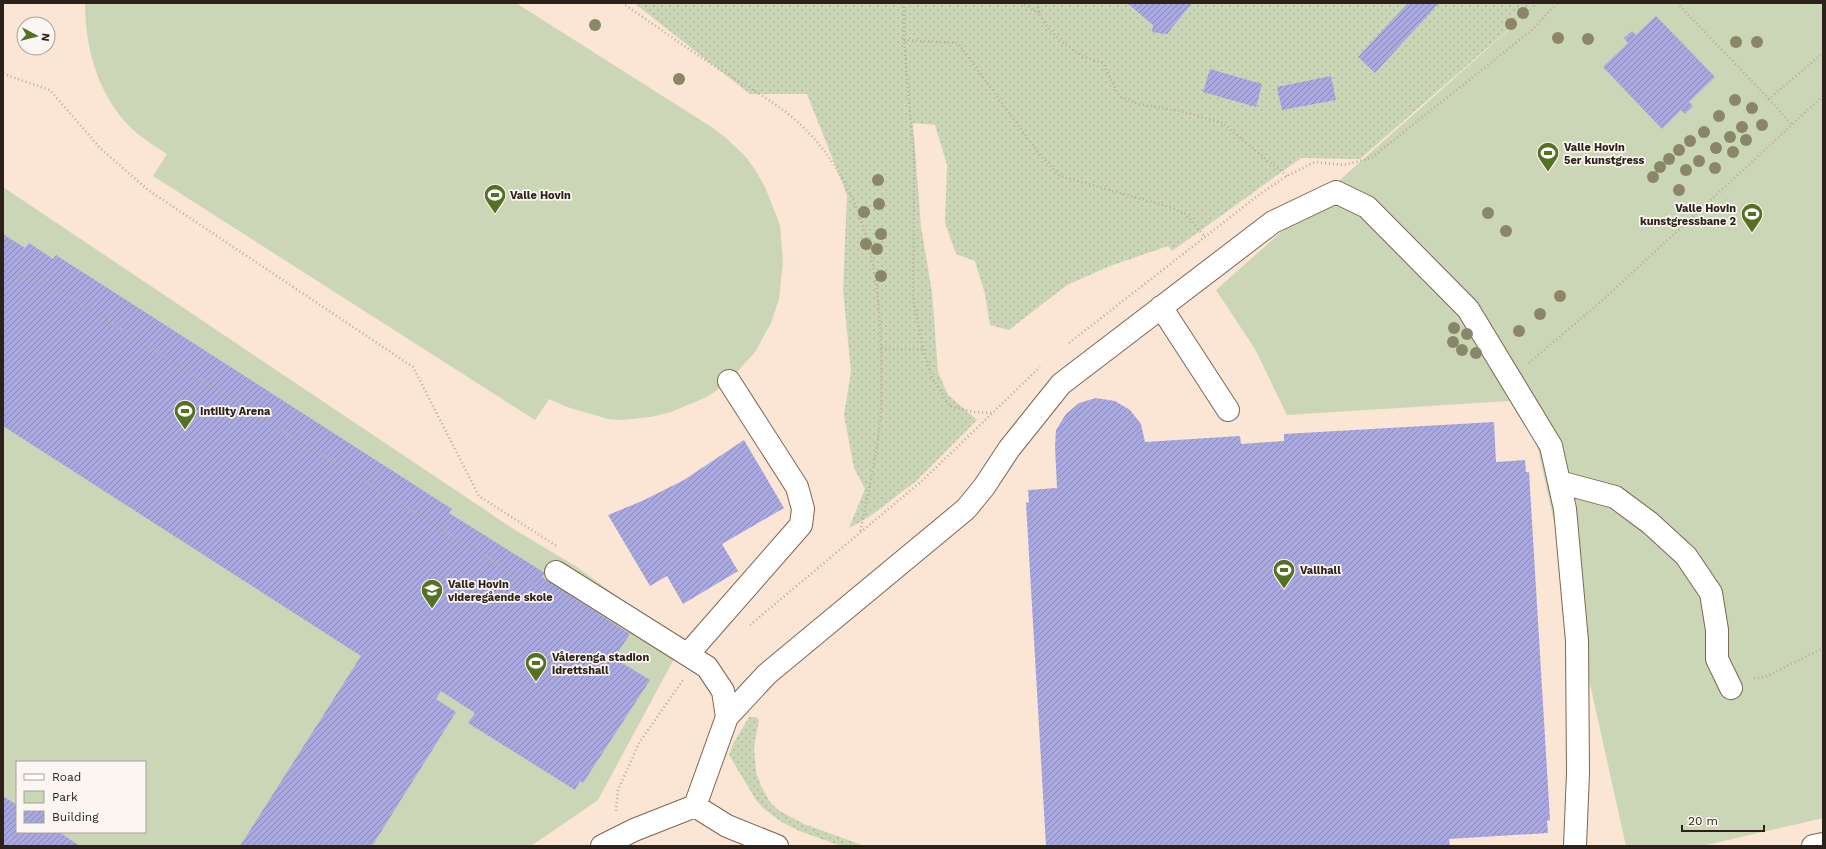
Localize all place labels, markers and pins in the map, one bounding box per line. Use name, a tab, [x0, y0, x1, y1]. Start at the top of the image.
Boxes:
sports icon: Valle Hovin 5er kunstgress	[1535, 140, 1561, 173]
place label: Valle Hovin 5er kunstgress	[1564, 141, 1645, 167]
sports icon: Valle Hovin	[482, 182, 508, 215]
place label: Valle Hovin	[510, 189, 571, 202]
sports icon: Valle Hovin kunstgressbane 2	[1739, 201, 1765, 234]
place label: Valle Hovin kunstgressbane 2	[1640, 202, 1736, 228]
sports icon: Intility Arena	[172, 398, 198, 431]
place label: Intility Arena	[200, 405, 271, 418]
sports icon: Vallhall	[1271, 557, 1297, 590]
place label: Vallhall	[1300, 564, 1341, 577]
school or university icon: Valle Hovin videregående skole	[419, 577, 445, 610]
place label: Valle Hovin videregående skole	[447, 578, 553, 604]
sports icon: Vålerenga stadion idrettshall	[523, 650, 549, 683]
place label: Vålerenga stadion idrettshall	[552, 651, 649, 677]

